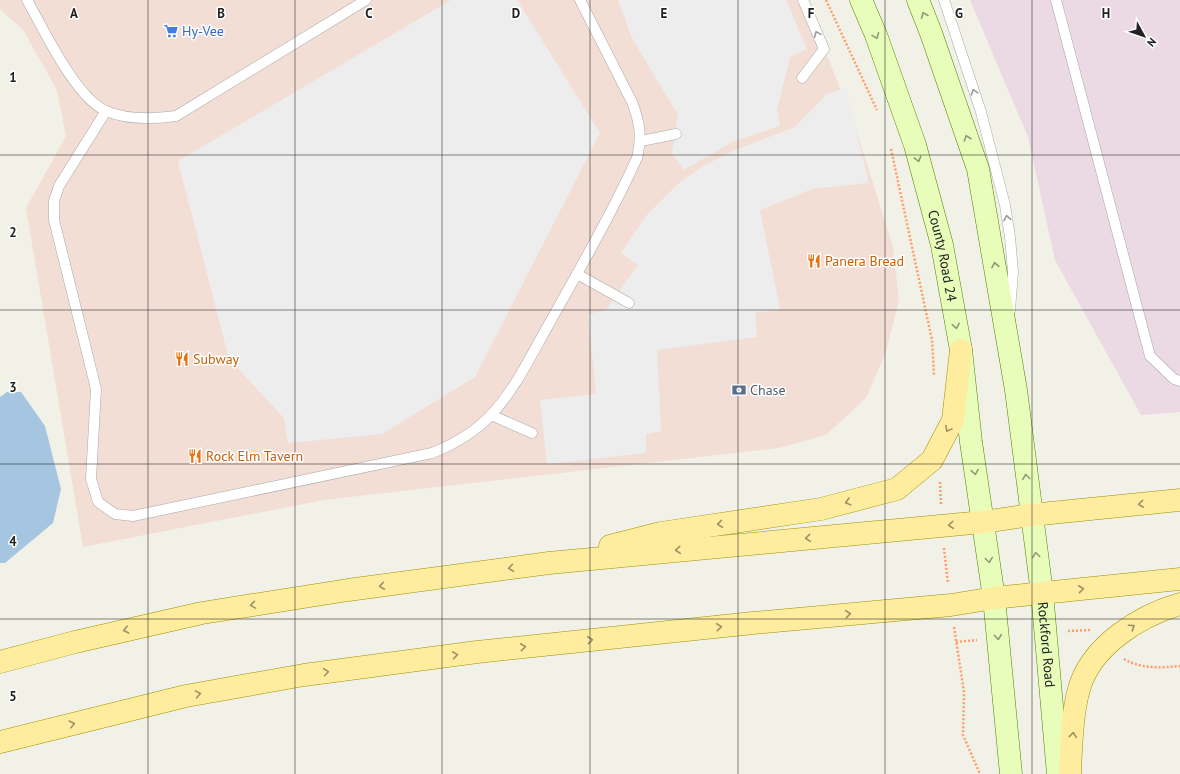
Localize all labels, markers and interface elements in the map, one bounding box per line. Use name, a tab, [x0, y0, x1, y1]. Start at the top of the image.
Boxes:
text: A	[70, 5, 78, 22]
text: B	[217, 5, 225, 22]
text: C	[365, 5, 373, 22]
text: D	[512, 5, 520, 22]
text: E	[661, 5, 668, 22]
text: F	[808, 5, 815, 22]
text: G	[955, 5, 963, 22]
text: H	[1102, 5, 1110, 22]
one-way arrow	[921, 12, 929, 19]
north arrow	[1124, 16, 1164, 56]
place label: Hy-Vee	[182, 22, 224, 40]
supermarket icon: Hy-Vee	[163, 23, 179, 39]
one-way arrow	[814, 30, 822, 37]
one-way arrow	[872, 32, 880, 39]
text: N	[1144, 35, 1159, 50]
text: 1	[9, 69, 17, 86]
one-way arrow	[970, 89, 979, 96]
one-way arrow	[963, 135, 972, 142]
one-way arrow	[913, 155, 922, 162]
street label: County Road 24	[924, 208, 961, 303]
one-way arrow	[1003, 214, 1012, 221]
text: 2	[9, 224, 17, 241]
place label: Panera Bread	[825, 252, 904, 270]
restaurant icon: Panera Bread	[806, 253, 822, 269]
one-way arrow	[991, 262, 1000, 268]
one-way arrow	[952, 323, 960, 330]
place label: Subway	[193, 350, 240, 368]
restaurant icon: Subway	[174, 351, 190, 367]
text: 3	[9, 379, 17, 396]
place label: Chase	[750, 381, 786, 399]
bank icon: Chase	[731, 382, 747, 398]
one-way arrow	[945, 425, 953, 433]
place label: Rock Elm Tavern	[206, 447, 303, 465]
restaurant icon: Rock Elm Tavern	[187, 448, 203, 464]
one-way arrow	[971, 469, 979, 475]
one-way arrow	[1021, 474, 1030, 480]
one-way arrow	[845, 497, 852, 505]
one-way arrow	[1138, 500, 1144, 509]
one-way arrow	[717, 519, 723, 528]
one-way arrow	[948, 520, 954, 529]
text: 4	[9, 533, 17, 550]
one-way arrow	[805, 533, 811, 542]
one-way arrow	[675, 546, 681, 555]
one-way arrow	[1032, 552, 1041, 558]
one-way arrow	[984, 557, 993, 563]
one-way arrow	[508, 563, 514, 572]
one-way arrow	[379, 581, 385, 590]
one-way arrow	[1078, 585, 1084, 594]
one-way arrow	[250, 600, 257, 609]
street label: Rockford Road	[1034, 601, 1059, 688]
one-way arrow	[845, 610, 851, 619]
one-way arrow	[716, 622, 722, 631]
one-way arrow	[1128, 624, 1135, 632]
one-way arrow	[123, 626, 129, 634]
one-way arrow	[993, 634, 1002, 640]
one-way arrow	[587, 636, 593, 645]
one-way arrow	[520, 643, 526, 652]
one-way arrow	[452, 651, 458, 660]
one-way arrow	[323, 668, 329, 677]
text: 5	[9, 688, 17, 705]
one-way arrow	[195, 690, 201, 699]
one-way arrow	[68, 720, 75, 728]
one-way arrow	[1069, 732, 1078, 738]

